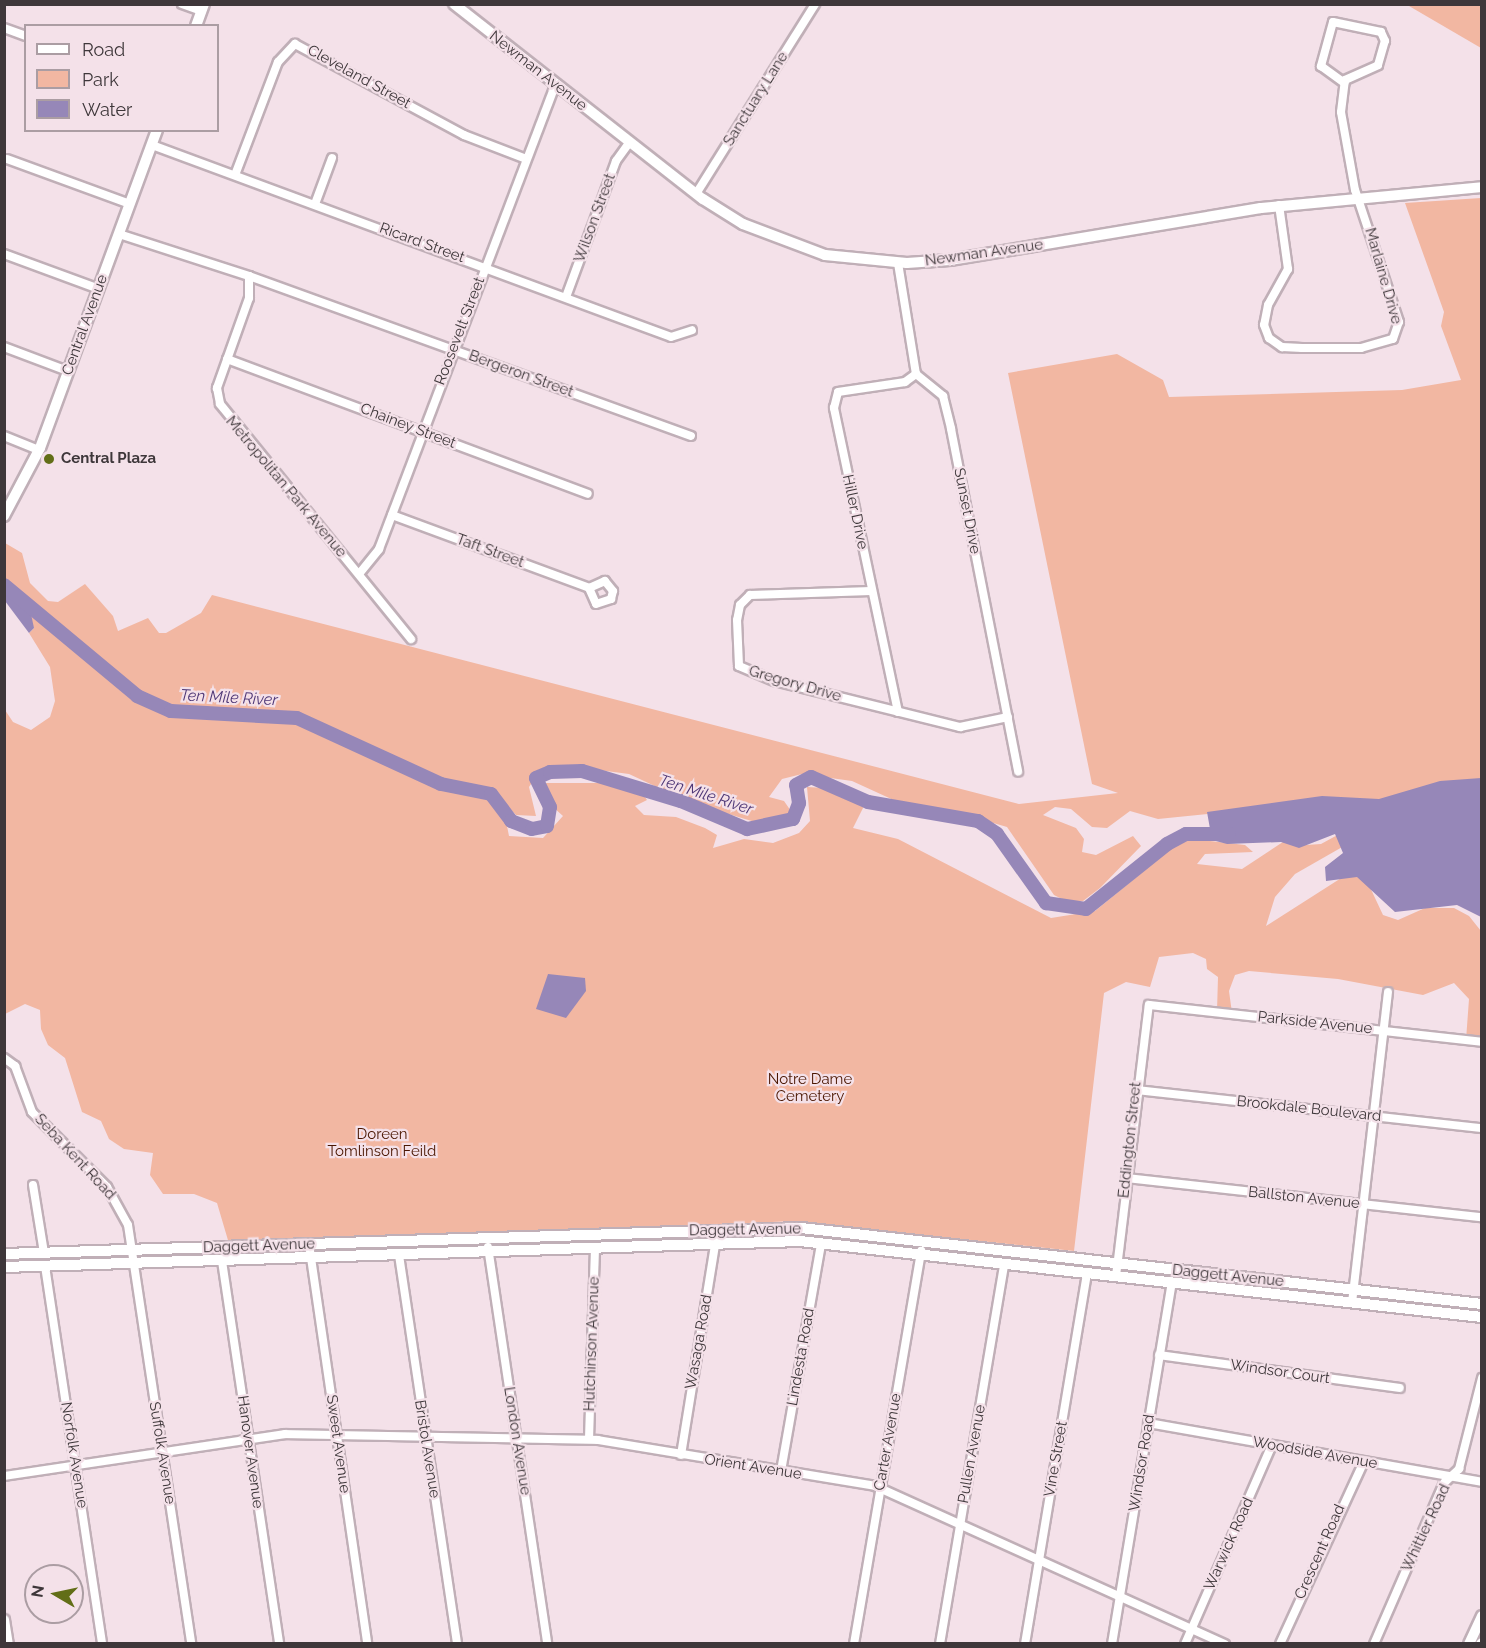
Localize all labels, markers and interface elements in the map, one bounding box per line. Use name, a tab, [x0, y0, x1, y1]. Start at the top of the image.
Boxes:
legend	[24, 24, 219, 132]
street label: Newman Avenue	[485, 27, 591, 115]
text: Road	[82, 39, 125, 60]
street label: Cleveland Street	[304, 41, 414, 113]
street label: Sanctuary Lane	[720, 48, 792, 150]
text: Park	[82, 69, 119, 90]
text: Water	[82, 99, 132, 120]
street label: Wilson Street	[571, 171, 619, 265]
street label: Ricard Street	[377, 219, 467, 267]
street label: Marlaine Drive	[1361, 226, 1405, 326]
street label: Newman Avenue	[924, 236, 1044, 270]
street label: Central Avenue	[58, 272, 112, 378]
street label: Roosevelt Street	[431, 274, 489, 388]
street label: Bergeron Street	[466, 347, 576, 401]
street label: Chainey Street	[357, 399, 459, 453]
street label: Metropolitan Park Avenue	[222, 413, 350, 561]
place label: Central Plaza	[61, 450, 156, 468]
marker: Central Plaza	[42, 452, 56, 466]
street label: Sunset Drive	[950, 466, 984, 556]
street label: Hiller Drive	[838, 473, 872, 551]
street label: Taft Street	[454, 530, 526, 572]
street label: Gregory Drive	[746, 662, 844, 706]
water label: Ten Mile River	[180, 686, 278, 710]
water label: Ten Mile River	[657, 771, 755, 819]
street label: Parkside Avenue	[1257, 1008, 1373, 1038]
park label: Notre Dame Cemetery	[768, 1070, 852, 1105]
street label: Eddington Street	[1115, 1081, 1145, 1199]
street label: Brookdale Boulevard	[1236, 1092, 1382, 1126]
street label: Seba Kent Road	[31, 1110, 119, 1204]
park label: Doreen Tomlinson Feild	[328, 1125, 436, 1160]
street label: Ballston Avenue	[1247, 1183, 1361, 1213]
street label: Daggett Avenue	[689, 1220, 801, 1240]
street label: Daggett Avenue	[202, 1235, 316, 1257]
street label: Daggett Avenue	[1171, 1261, 1285, 1291]
street label: Hutchinson Avenue	[581, 1276, 603, 1412]
street label: Wasaga Road	[682, 1293, 716, 1391]
street label: Lindesta Road	[784, 1307, 818, 1407]
street label: Windsor Court	[1229, 1356, 1331, 1388]
street label: London Avenue	[500, 1385, 534, 1497]
street label: Carter Avenue	[871, 1392, 905, 1492]
street label: Sweet Avenue	[322, 1393, 354, 1495]
street label: Hanover Avenue	[233, 1394, 267, 1510]
street label: Bristol Avenue	[410, 1398, 444, 1500]
street label: Norfolk Avenue	[57, 1400, 91, 1510]
street label: Suffolk Avenue	[145, 1400, 179, 1506]
street label: Pullen Avenue	[954, 1403, 990, 1505]
street label: Windsor Road	[1125, 1413, 1159, 1513]
street label: Vine Street	[1041, 1420, 1071, 1498]
street label: Woodside Avenue	[1251, 1433, 1379, 1473]
street label: Orient Avenue	[703, 1450, 803, 1484]
street label: Whittier Road	[1398, 1481, 1454, 1575]
street label: Warwick Road	[1200, 1495, 1258, 1593]
street label: Crescent Road	[1291, 1502, 1349, 1602]
north arrow	[24, 1564, 84, 1624]
text: N	[27, 1584, 48, 1599]

